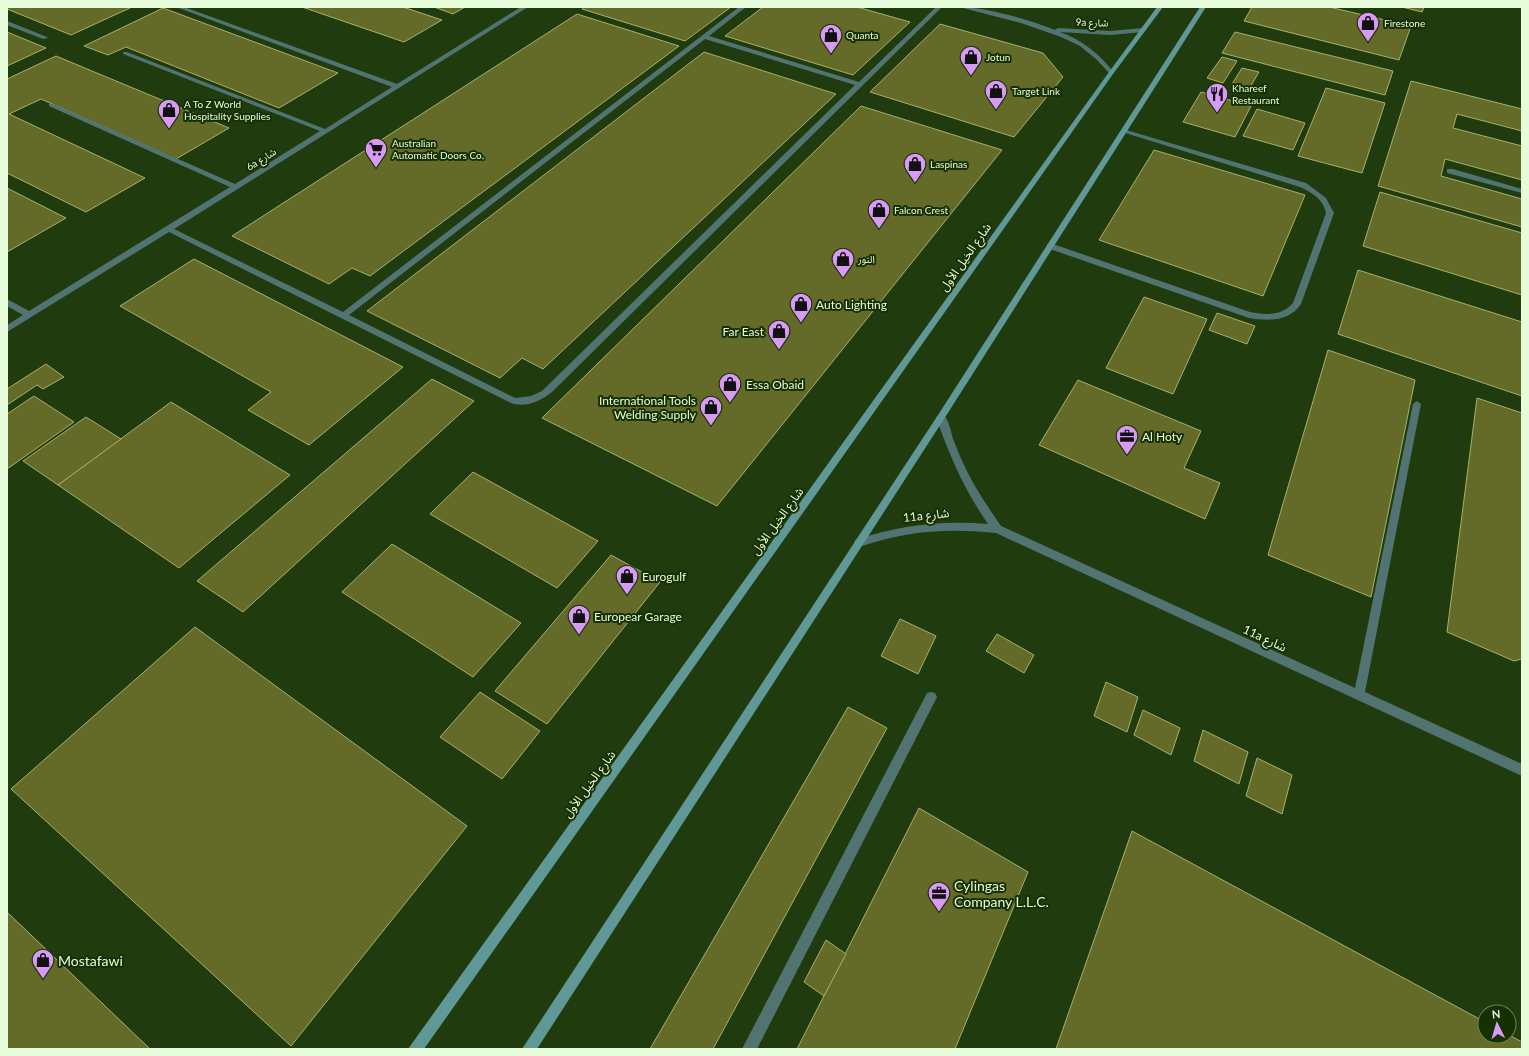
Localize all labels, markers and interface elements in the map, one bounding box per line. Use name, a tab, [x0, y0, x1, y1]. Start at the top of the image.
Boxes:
shop icon: Firestone	[1355, 10, 1381, 43]
street label: 9a شارع	[1075, 15, 1109, 31]
place label: Firestone	[1384, 17, 1425, 29]
shop icon: Quanta	[818, 22, 844, 55]
place label: Quanta	[846, 29, 879, 41]
shop icon: Jotun	[958, 44, 984, 77]
place label: Jotun	[986, 51, 1010, 63]
shop icon: Target Link	[983, 78, 1009, 111]
restaurant icon: Khareef Restaurant	[1204, 81, 1230, 114]
place label: Khareef Restaurant	[1232, 82, 1280, 106]
place label: Target Link	[1012, 85, 1061, 97]
shop icon: A To Z World Hospitality Supplies	[156, 97, 182, 130]
place label: A To Z World Hospitality Supplies	[184, 98, 270, 122]
supermarket icon: Australian Automatic Doors Co.	[363, 136, 389, 169]
place label: Australian Automatic Doors Co.	[392, 137, 484, 161]
street label: 6a شارع	[244, 145, 279, 174]
shop icon: Laspinas	[902, 151, 928, 184]
place label: Laspinas	[930, 158, 967, 170]
shop icon: Falcon Crest	[866, 197, 892, 230]
place label: Falcon Crest	[894, 204, 948, 216]
street label: شارع الخيل الأول	[936, 220, 996, 295]
shop icon: النور	[830, 246, 856, 279]
place label: النور	[857, 253, 875, 266]
shop icon: Auto Lighting	[788, 291, 814, 324]
place label: Auto Lighting	[816, 297, 887, 312]
shop icon: Far East	[766, 318, 792, 351]
place label: Far East	[723, 324, 765, 339]
shop icon: Essa Obaid	[717, 371, 743, 404]
place label: Essa Obaid	[746, 377, 804, 392]
place label: International Tools Welding Supply	[599, 393, 697, 422]
shop icon: International Tools Welding Supply	[698, 394, 724, 427]
office icon: Al Hoty	[1114, 423, 1140, 456]
place label: Al Hoty	[1142, 429, 1183, 444]
street label: شارع الخيل الأول	[747, 484, 808, 559]
street label: 11a شارع	[902, 505, 950, 527]
shop icon: Eurogulf	[614, 563, 640, 596]
place label: Eurogulf	[642, 569, 687, 584]
shop icon: Europear Garage	[566, 603, 592, 636]
place label: Europear Garage	[594, 609, 682, 624]
street label: 11a شارع	[1240, 621, 1289, 656]
street label: شارع الخيل الأول	[559, 747, 620, 822]
place label: Cylingas Company L.L.C.	[954, 877, 1049, 910]
office icon: Cylingas Company L.L.C.	[926, 880, 952, 913]
shop icon: Mostafawi	[30, 947, 56, 980]
place label: Mostafawi	[58, 952, 123, 969]
north arrow	[1477, 1004, 1517, 1044]
text: N	[1491, 1007, 1501, 1020]

